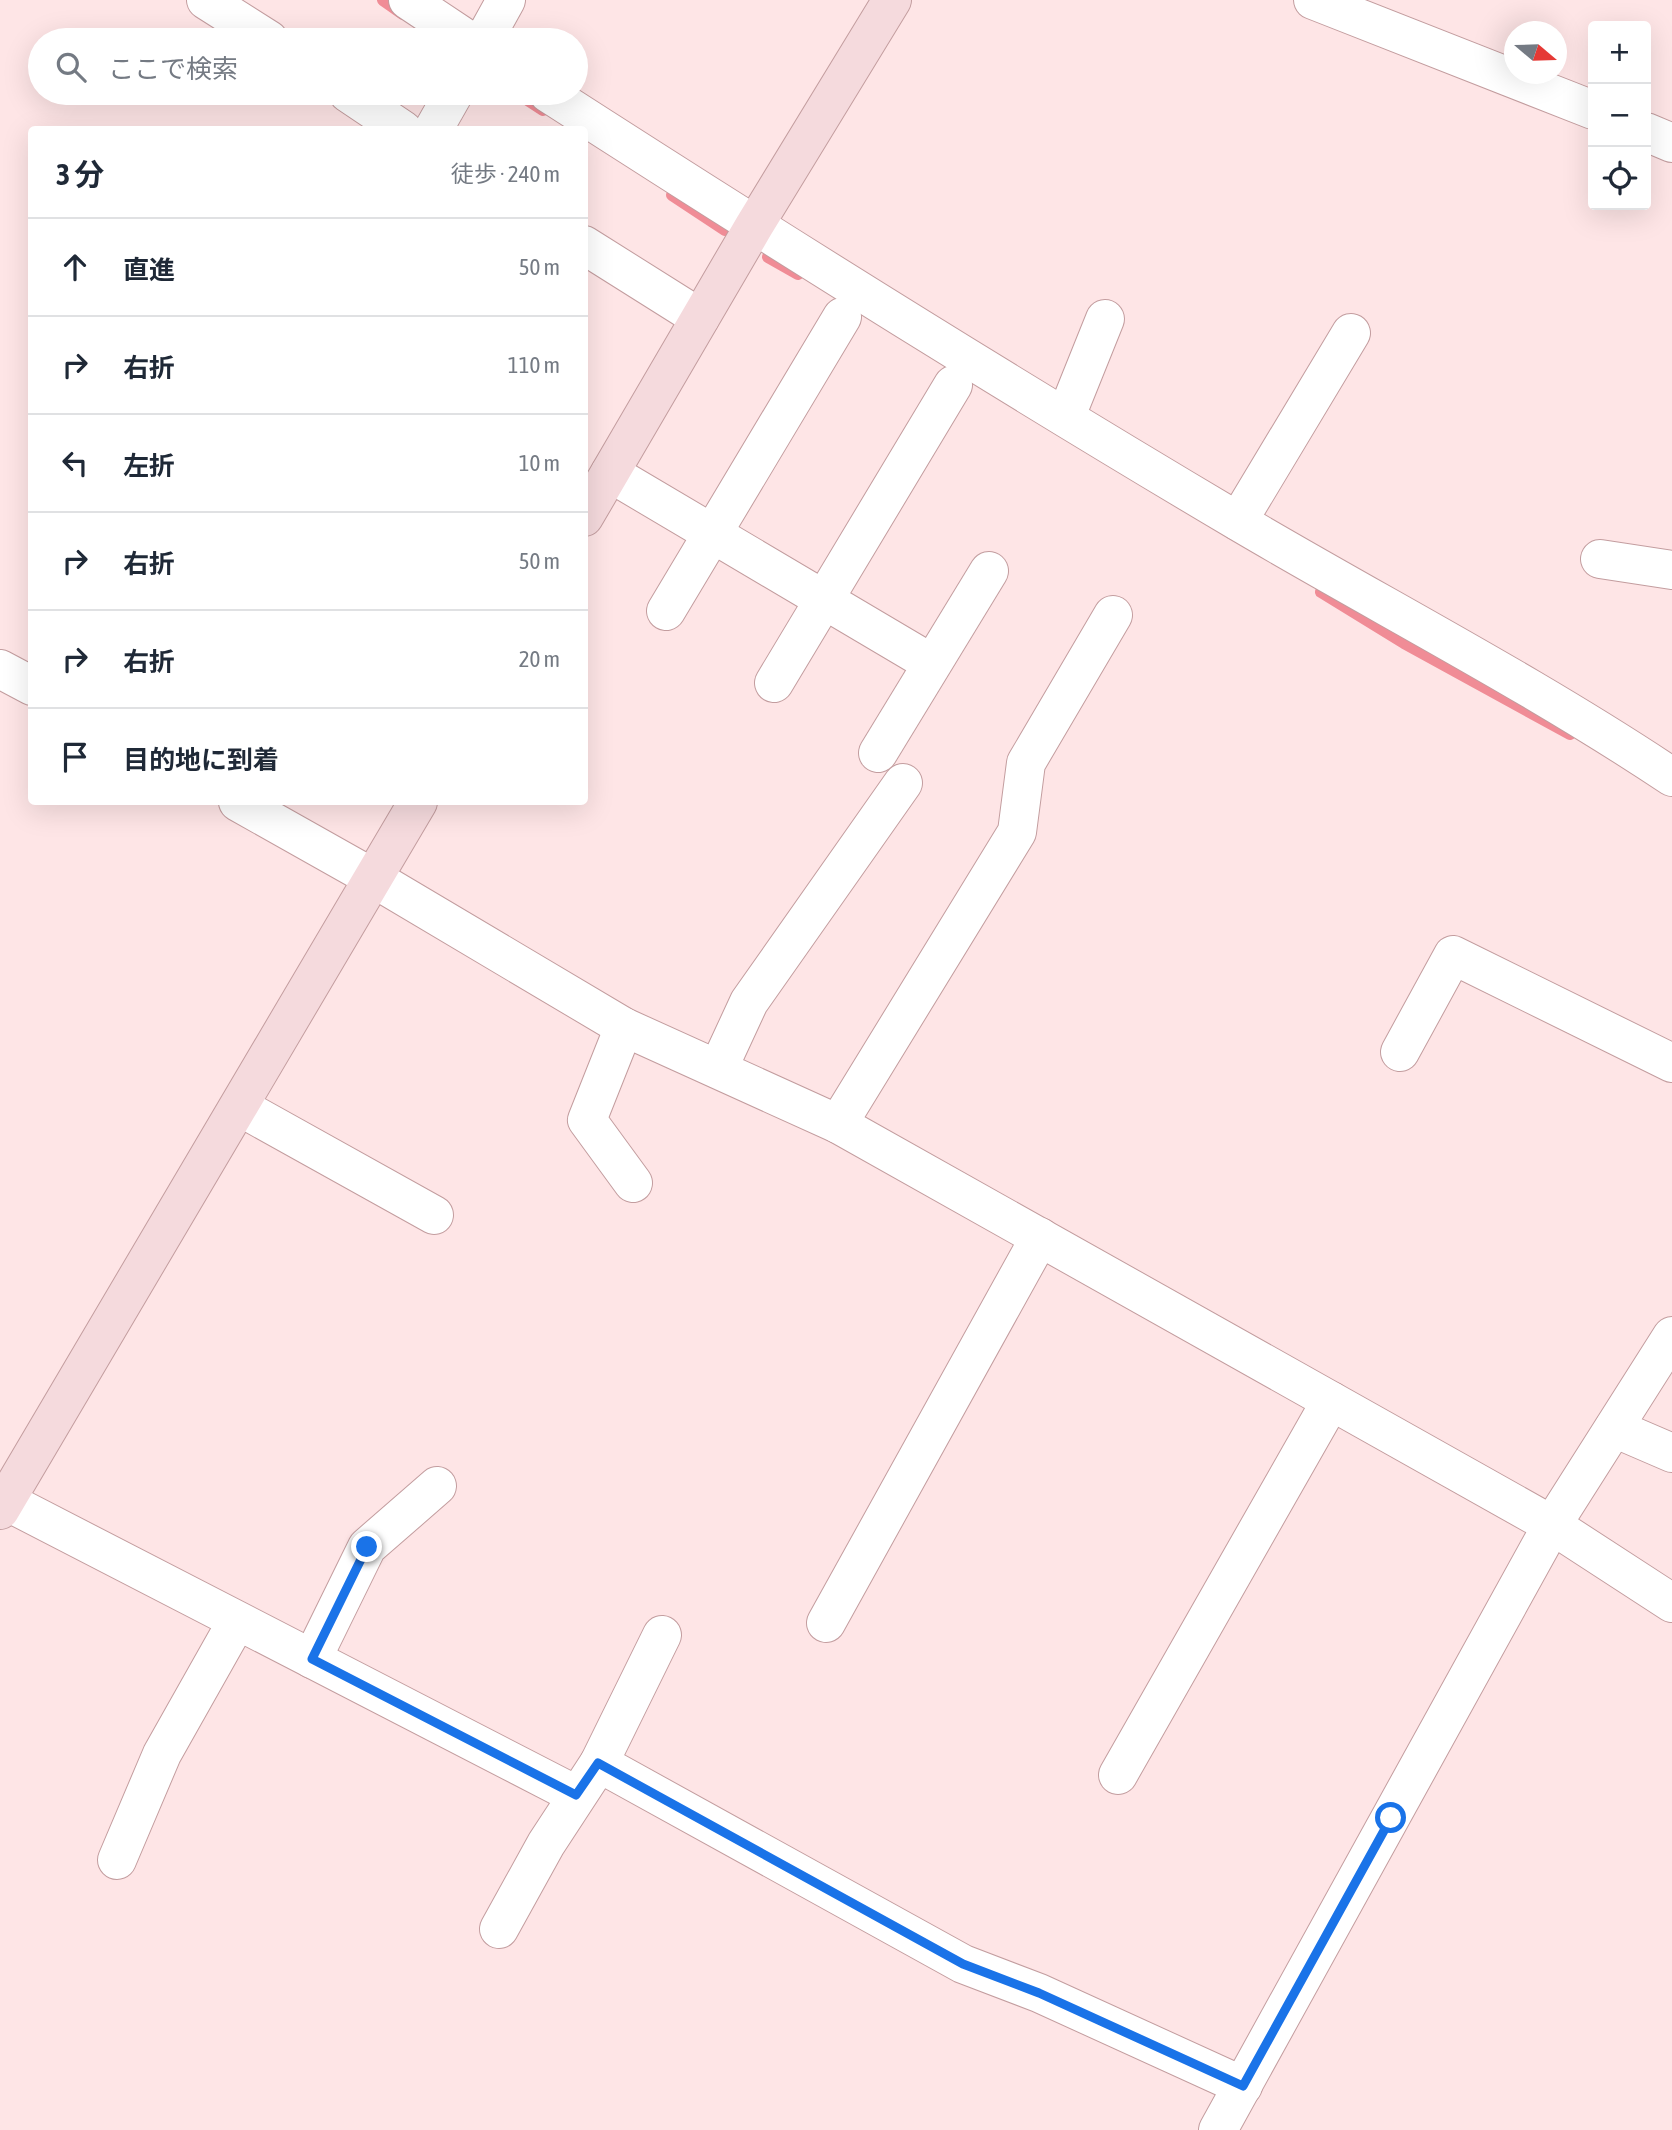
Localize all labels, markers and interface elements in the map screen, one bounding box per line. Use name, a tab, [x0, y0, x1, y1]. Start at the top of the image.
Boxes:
north arrow	[1504, 21, 1567, 84]
map controls	[1588, 21, 1651, 210]
button: +	[1588, 21, 1651, 84]
search box	[28, 28, 588, 105]
icon: search	[52, 48, 90, 86]
text: ここで検索	[108, 54, 238, 84]
button: −	[1588, 84, 1651, 147]
button: locate	[1588, 147, 1651, 210]
text: 3 分	[56, 157, 104, 191]
text: 徒歩 · 240 m	[451, 161, 560, 187]
icon: ahead	[56, 248, 94, 286]
text: 50 m	[519, 254, 560, 280]
text: 直進	[123, 255, 175, 285]
icon: right	[56, 346, 94, 384]
text: 110 m	[508, 352, 560, 378]
text: 右折	[123, 353, 175, 383]
icon: left	[56, 444, 94, 482]
text: 10 m	[519, 450, 560, 476]
text: 左折	[123, 451, 175, 481]
icon: right	[56, 542, 94, 580]
text: 50 m	[519, 548, 560, 574]
text: 右折	[123, 549, 175, 579]
icon: right	[56, 640, 94, 678]
text: 20 m	[519, 646, 560, 672]
text: 右折	[123, 647, 175, 677]
icon: arrive	[56, 738, 94, 776]
text: 目的地に到着	[123, 745, 279, 775]
route end	[351, 1531, 382, 1562]
route start	[1375, 1802, 1406, 1833]

